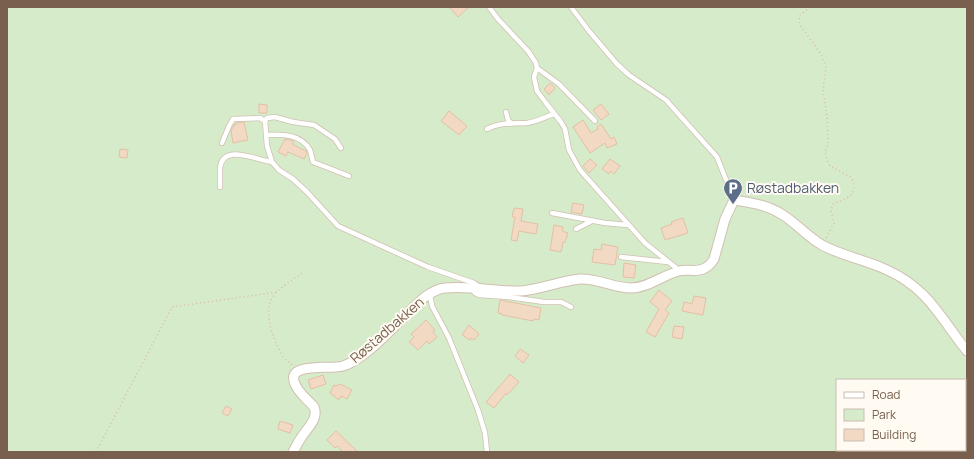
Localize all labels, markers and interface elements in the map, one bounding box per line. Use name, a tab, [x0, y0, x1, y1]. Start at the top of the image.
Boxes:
parking icon: Røstadbakken	[722, 177, 744, 205]
place label: Røstadbakken	[747, 178, 839, 197]
street label: Røstadbakken	[346, 292, 428, 367]
legend	[836, 379, 966, 451]
text: Road	[872, 386, 900, 403]
text: Park	[872, 406, 897, 423]
text: Building	[872, 426, 916, 443]

